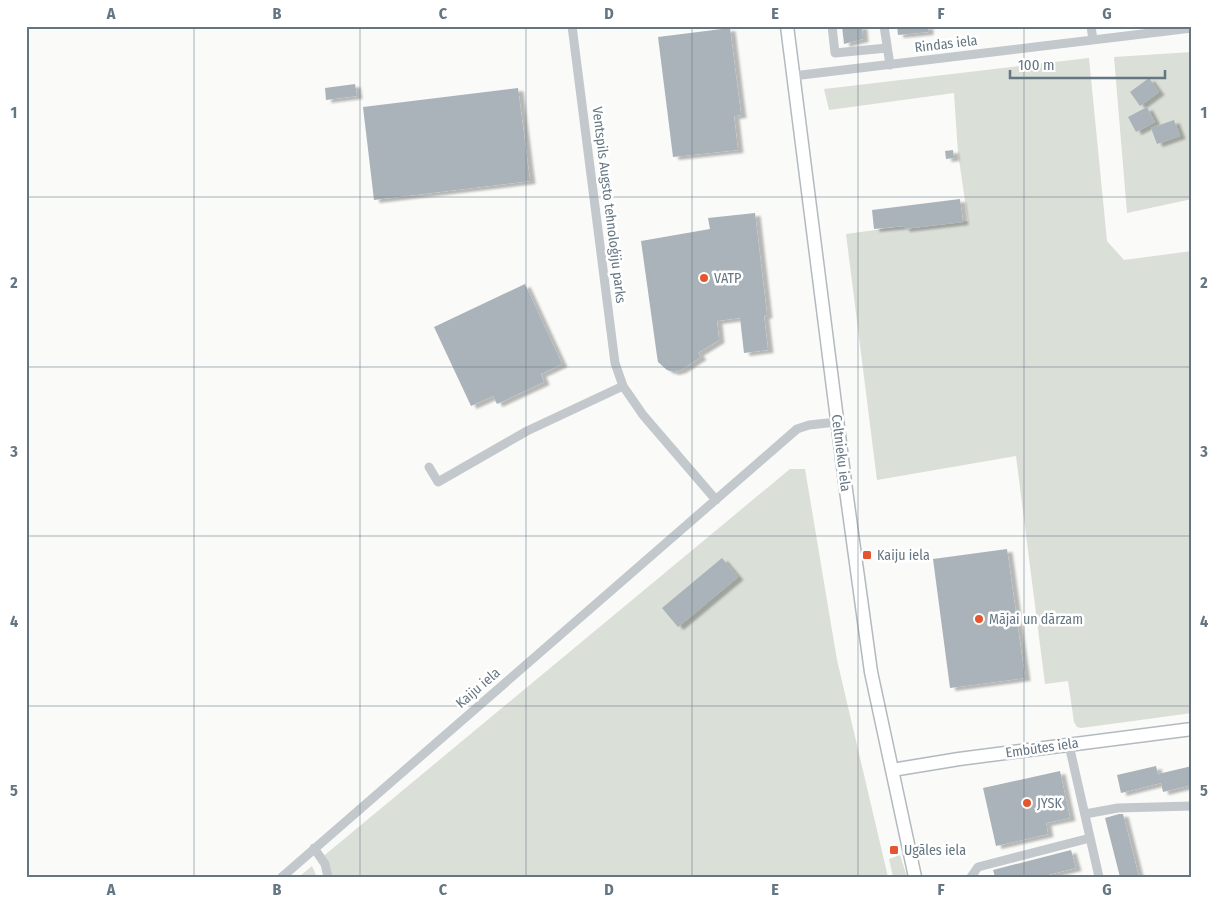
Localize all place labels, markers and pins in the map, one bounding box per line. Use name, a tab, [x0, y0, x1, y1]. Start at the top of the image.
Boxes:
place label: VATP	[714, 270, 741, 287]
marker: VATP	[698, 272, 710, 284]
place label: Kaiju iela	[877, 547, 930, 564]
marker: Kaiju iela	[861, 549, 873, 561]
place label: Mājai un dārzam	[989, 611, 1083, 628]
marker: Mājai un dārzam	[973, 613, 985, 625]
place label: JYSK	[1037, 795, 1062, 812]
marker: JYSK	[1021, 797, 1033, 809]
place label: Ugāles iela	[904, 842, 966, 859]
marker: Ugāles iela	[888, 844, 900, 856]

